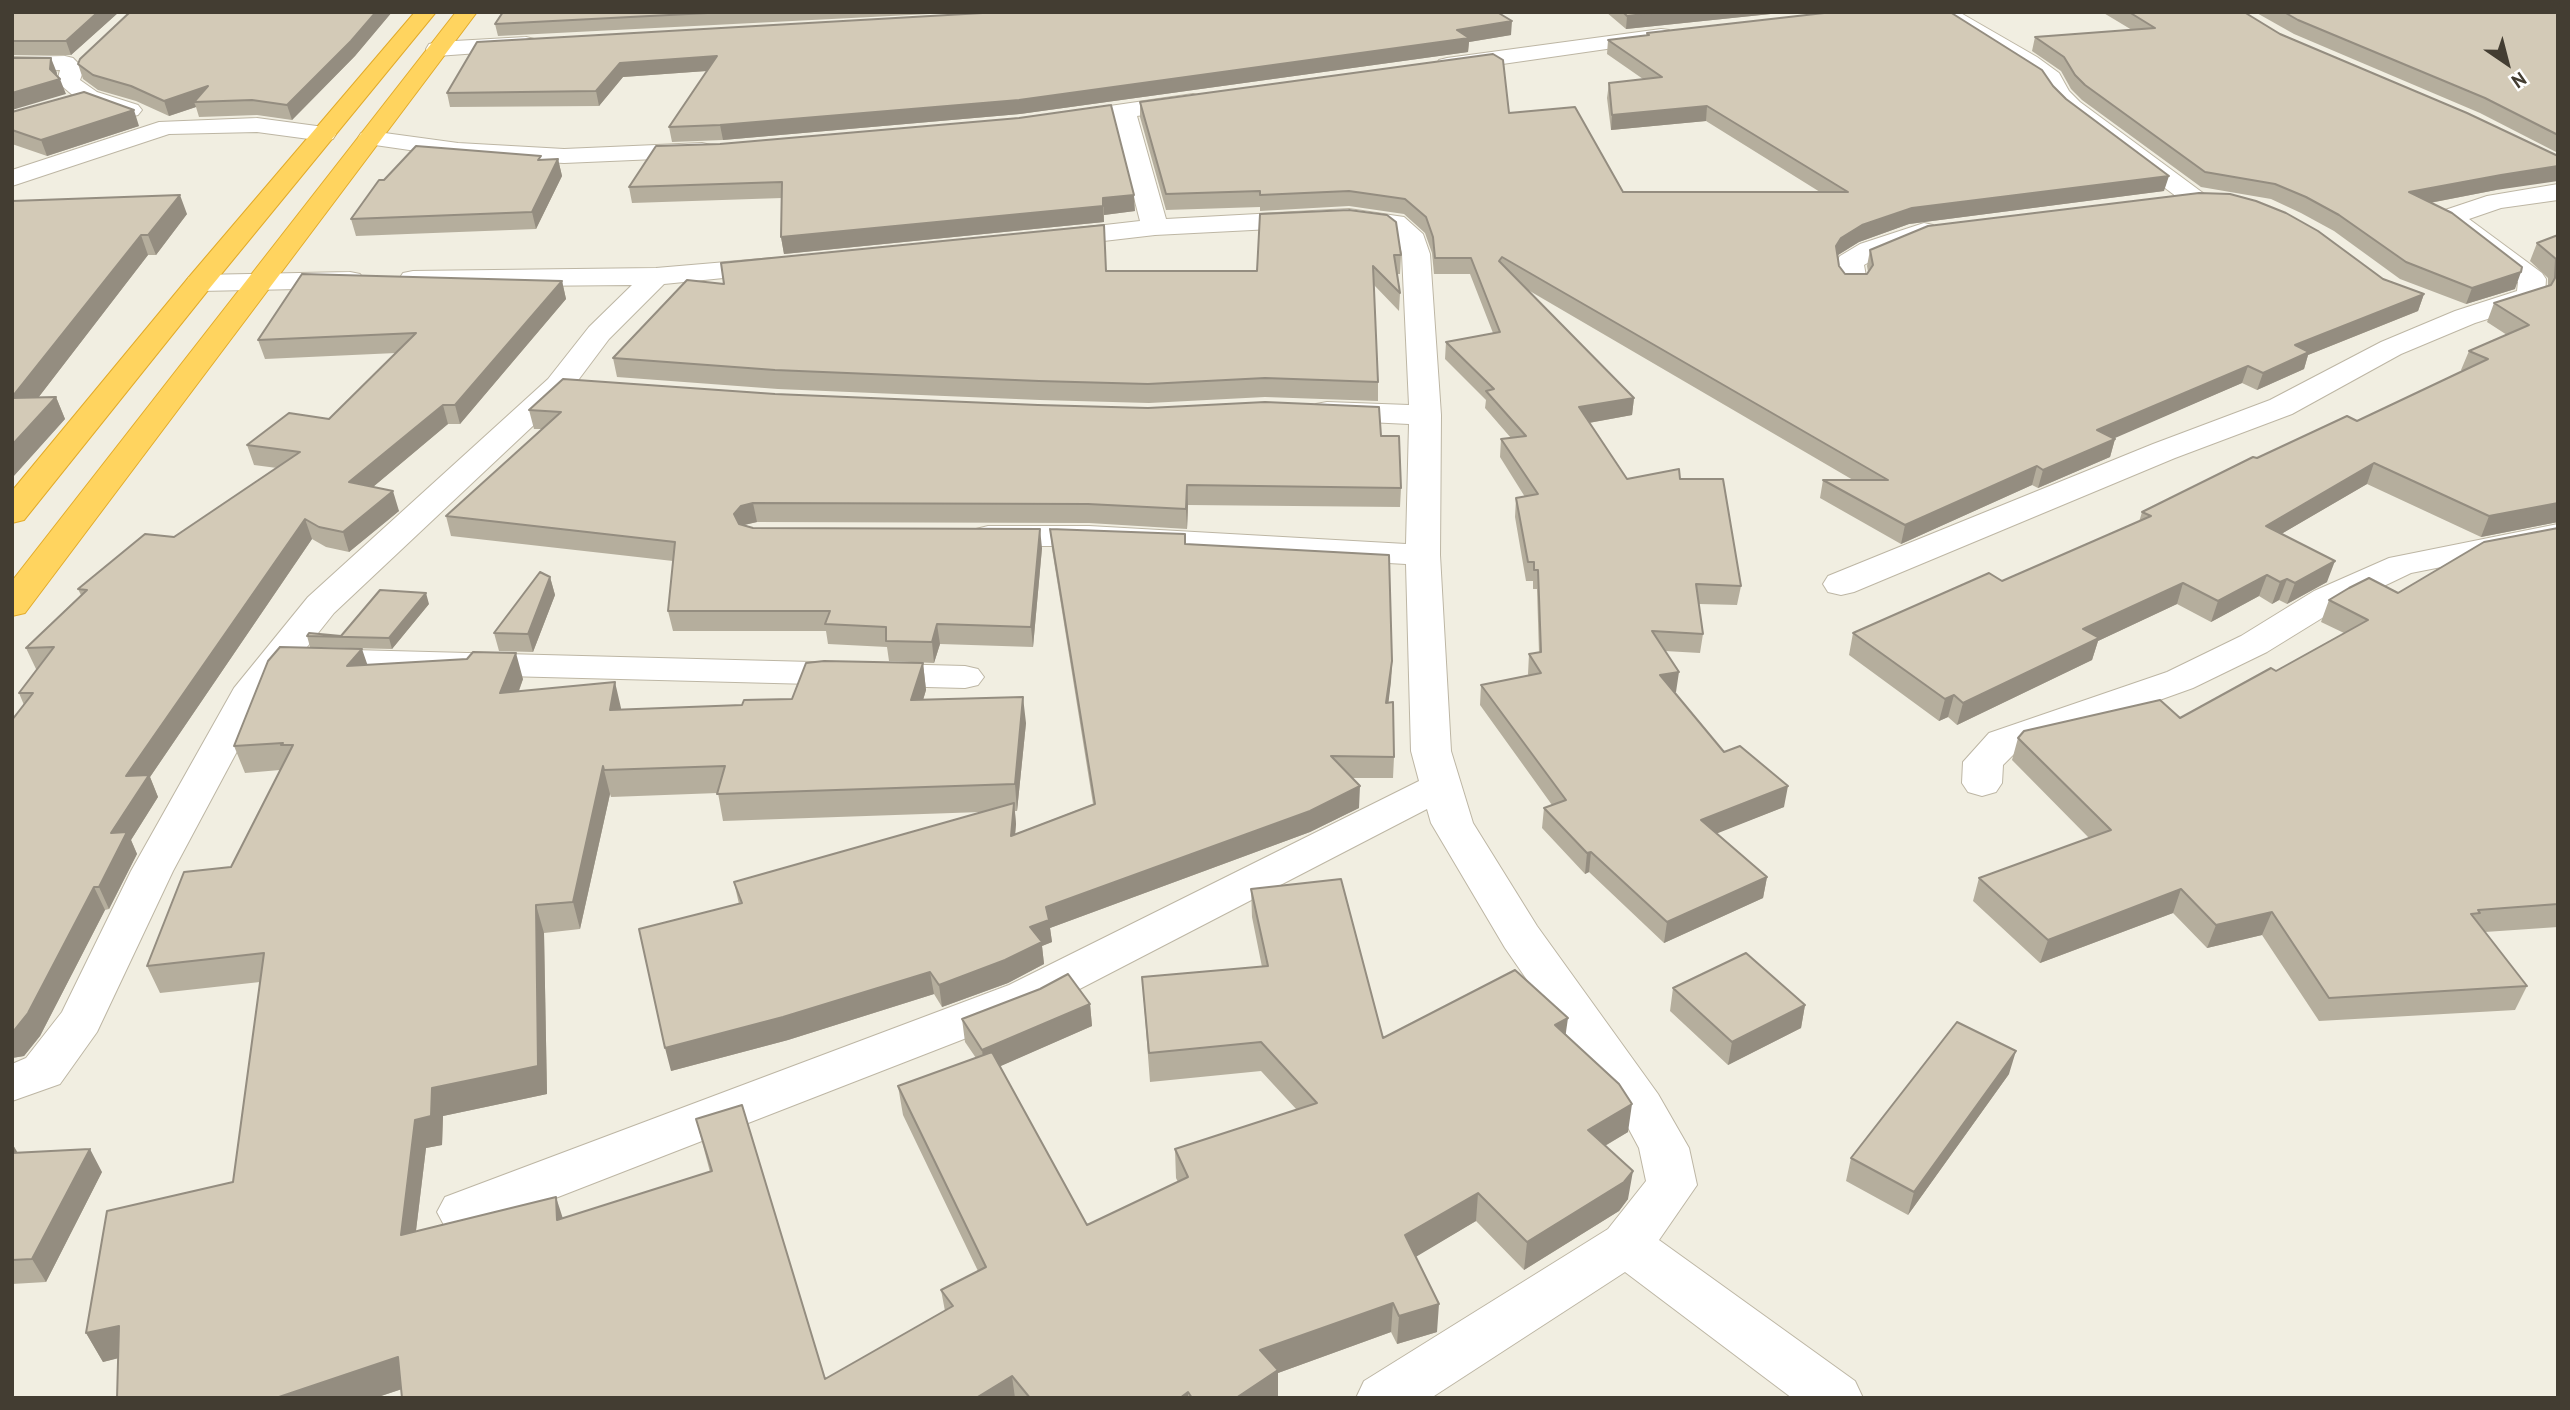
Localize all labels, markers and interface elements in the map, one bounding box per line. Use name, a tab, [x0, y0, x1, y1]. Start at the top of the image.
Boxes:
north arrow	[2472, 28, 2542, 98]
text: N	[2507, 67, 2531, 94]

